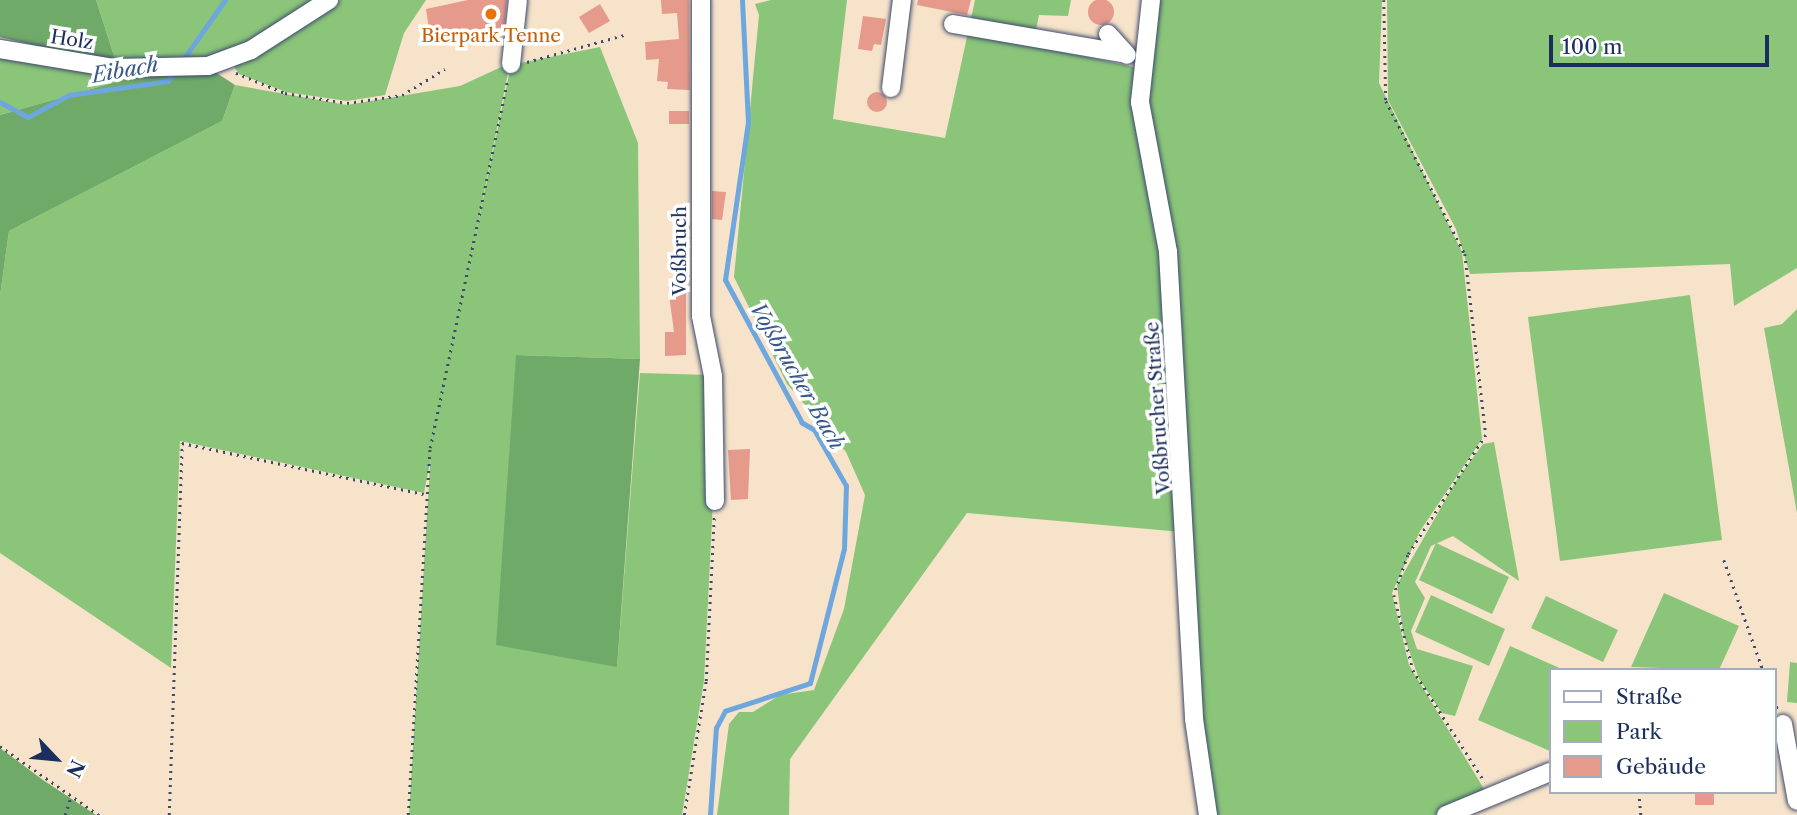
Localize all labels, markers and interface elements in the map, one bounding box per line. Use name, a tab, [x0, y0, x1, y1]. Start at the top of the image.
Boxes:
marker: Bierpark Tenne	[483, 6, 499, 22]
scale bar	[1552, 21, 1772, 65]
street label: Holz	[49, 25, 95, 55]
place label: Bierpark Tenne	[421, 25, 561, 47]
text: 100 m	[1562, 34, 1623, 59]
water label: Eibach	[90, 52, 160, 88]
street label: Voßbruch	[669, 206, 691, 296]
water label: Voßbrucher Bach	[745, 298, 849, 454]
street label: Voßbrucher Straße	[1141, 321, 1175, 495]
legend	[1548, 668, 1776, 794]
text: Straße	[1616, 684, 1682, 709]
text: Park	[1616, 719, 1662, 744]
north arrow	[21, 724, 91, 794]
text: Gebäude	[1616, 754, 1706, 779]
text: N	[61, 756, 89, 781]

